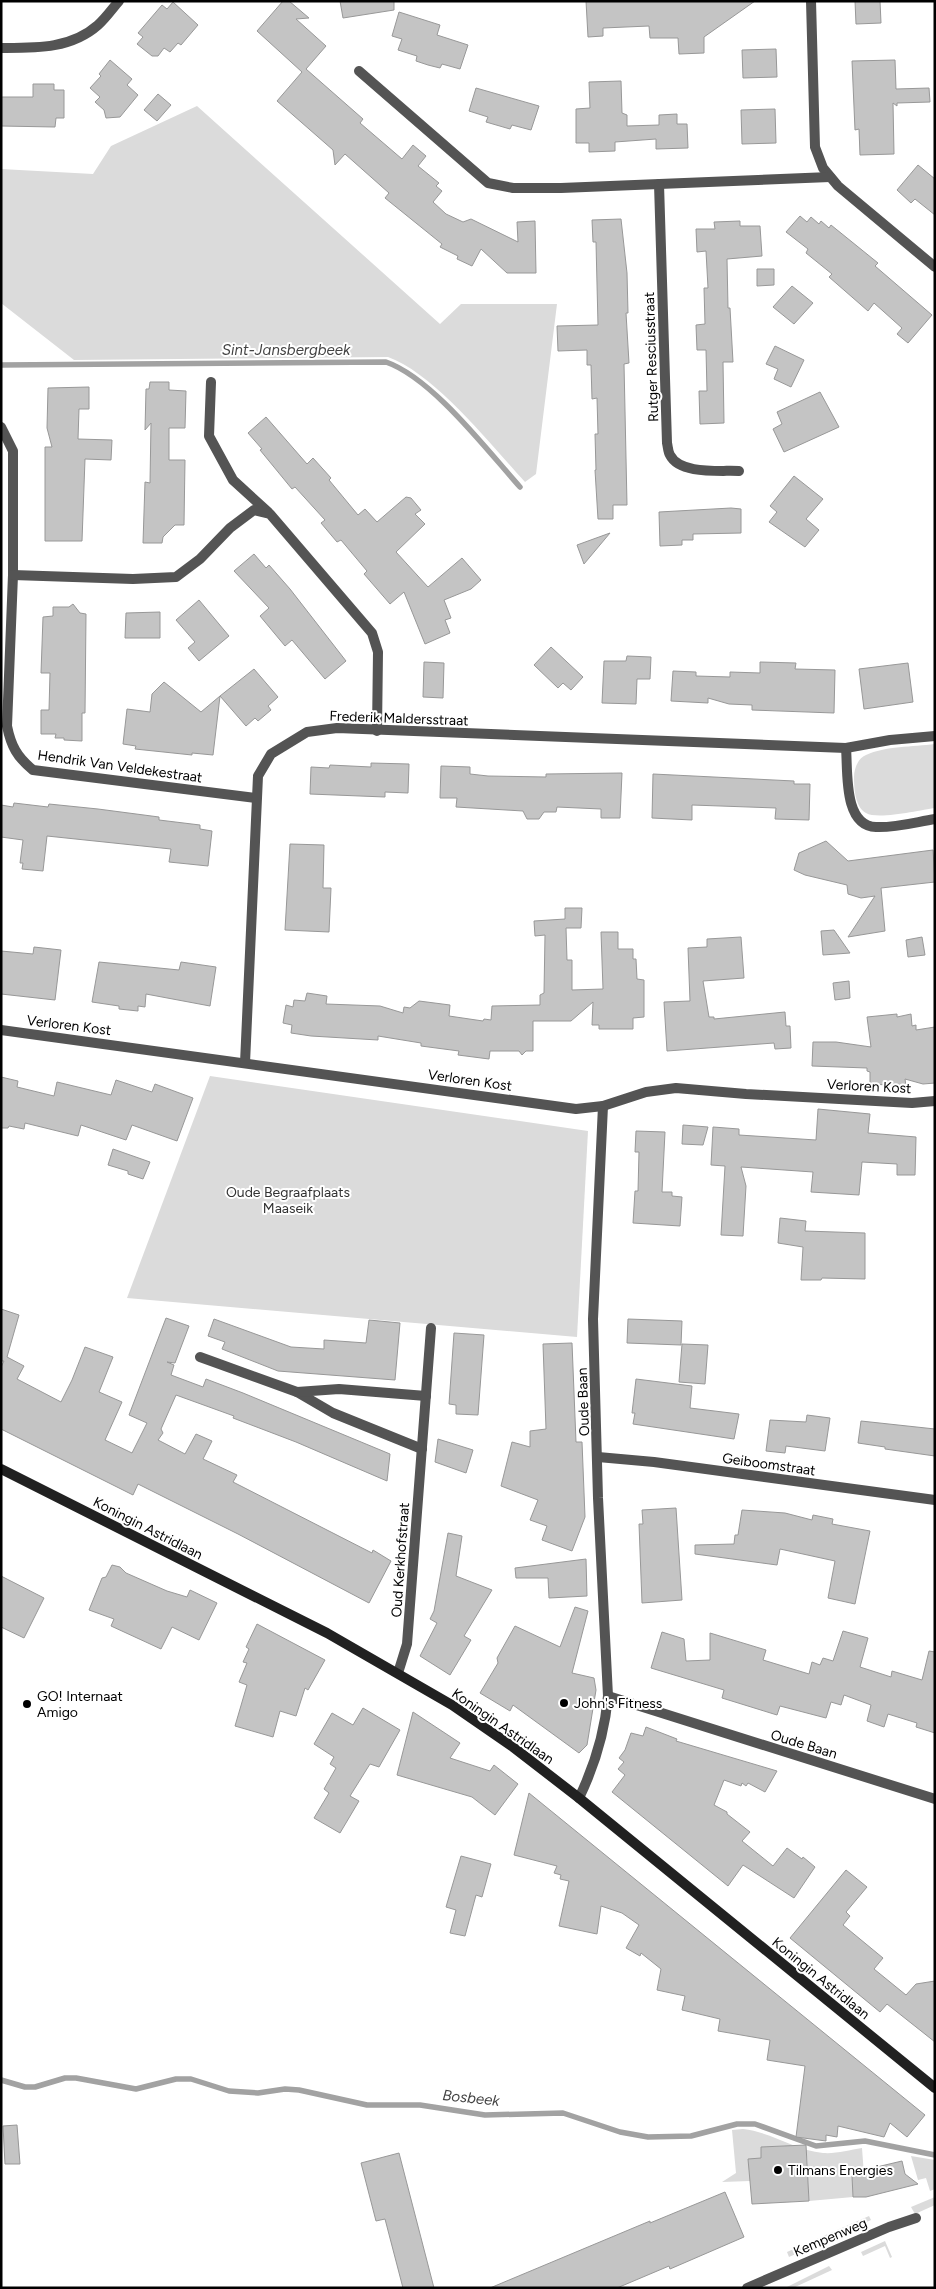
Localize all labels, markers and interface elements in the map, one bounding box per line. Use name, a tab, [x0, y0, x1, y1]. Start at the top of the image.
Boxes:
street label: Rutger Resciusstraat	[641, 292, 662, 422]
water label: Sint-Jansbergbeek	[222, 341, 351, 359]
street label: Frederik Maldersstraat	[329, 708, 469, 729]
street label: Hendrik Van Veldekestraat	[37, 747, 203, 786]
street label: Verloren Kost	[26, 1012, 112, 1039]
street label: Verloren Kost	[427, 1066, 513, 1095]
street label: Verloren Kost	[826, 1076, 912, 1097]
park label: Oude Begraafplaats Maaseik	[226, 1184, 350, 1217]
street label: Oude Baan	[574, 1367, 593, 1437]
street label: Geiboomstraat	[721, 1450, 817, 1479]
street label: Koningin Astridlaan	[90, 1493, 206, 1564]
street label: Oud Kerkhofstraat	[388, 1502, 413, 1618]
street label: Koningin Astridlaan	[448, 1685, 557, 1768]
place label: GO! Internaat Amigo	[37, 1688, 123, 1721]
place label: John's Fitness	[574, 1695, 662, 1712]
marker: John's Fitness	[558, 1697, 570, 1709]
marker: GO! Internaat Amigo	[21, 1698, 33, 1710]
street label: Oude Baan	[769, 1726, 839, 1763]
street label: Koningin Astridlaan	[768, 1934, 873, 2023]
water label: Bosbeek	[441, 2086, 501, 2110]
place label: Tilmans Energies	[788, 2162, 893, 2179]
marker: Tilmans Energies	[772, 2164, 784, 2176]
street label: Kempenweg	[791, 2214, 870, 2261]

